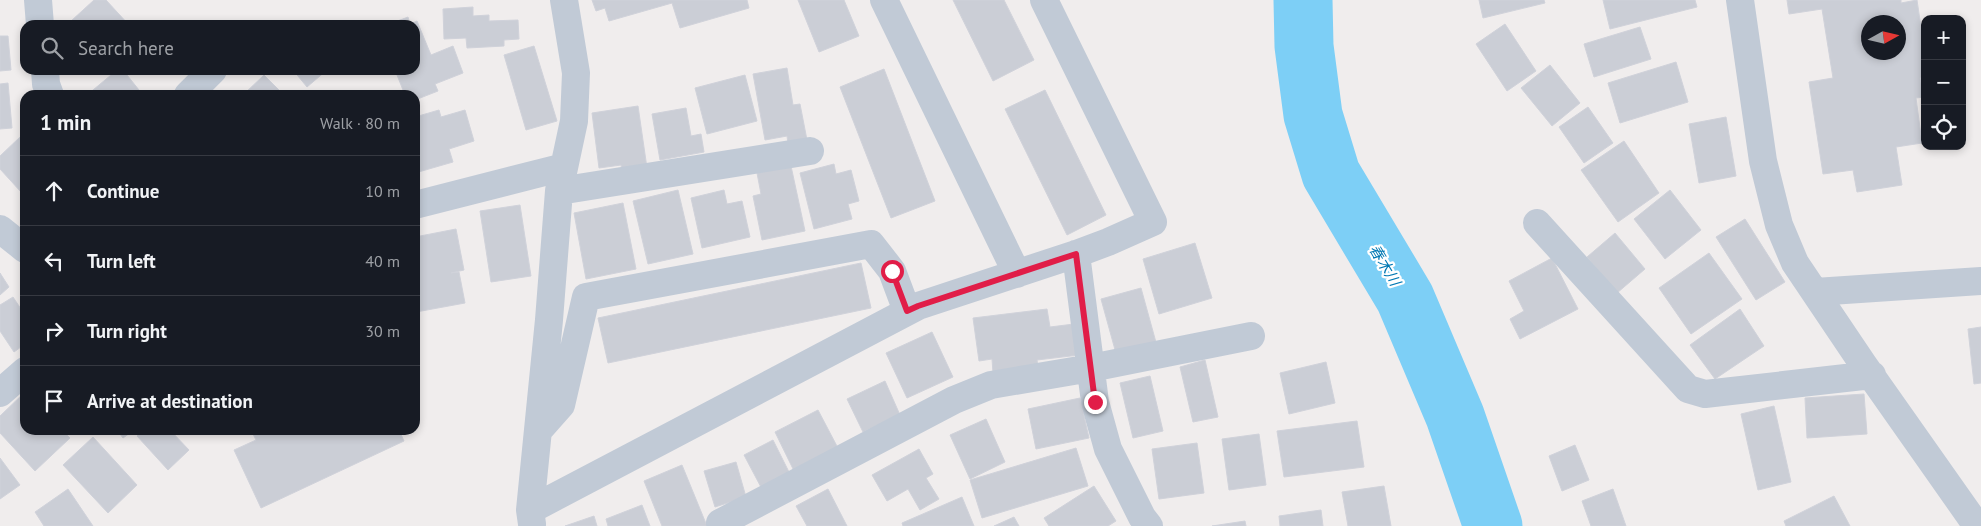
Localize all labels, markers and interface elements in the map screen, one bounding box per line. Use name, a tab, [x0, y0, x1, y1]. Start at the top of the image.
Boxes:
north arrow	[1861, 15, 1906, 60]
map controls	[1921, 15, 1966, 150]
button: +	[1921, 15, 1966, 60]
search box	[20, 20, 420, 75]
icon: search	[38, 34, 66, 62]
text: Search here	[78, 36, 174, 60]
button: −	[1921, 60, 1966, 105]
button: locate	[1921, 105, 1966, 150]
text: 1 min	[40, 109, 91, 136]
text: Walk · 80 m	[320, 113, 400, 133]
icon: ahead	[40, 177, 68, 205]
text: Continue	[87, 179, 159, 203]
text: 10 m	[365, 181, 400, 201]
water label: 春木川	[1365, 241, 1406, 291]
icon: left	[40, 247, 68, 275]
text: Turn left	[87, 249, 156, 273]
text: 40 m	[365, 251, 400, 271]
route start	[881, 260, 904, 283]
icon: right	[40, 317, 68, 345]
text: Turn right	[87, 319, 167, 343]
text: 30 m	[365, 321, 400, 341]
icon: arrive	[40, 387, 68, 415]
text: Arrive at destination	[87, 389, 253, 413]
route end	[1084, 391, 1107, 414]

